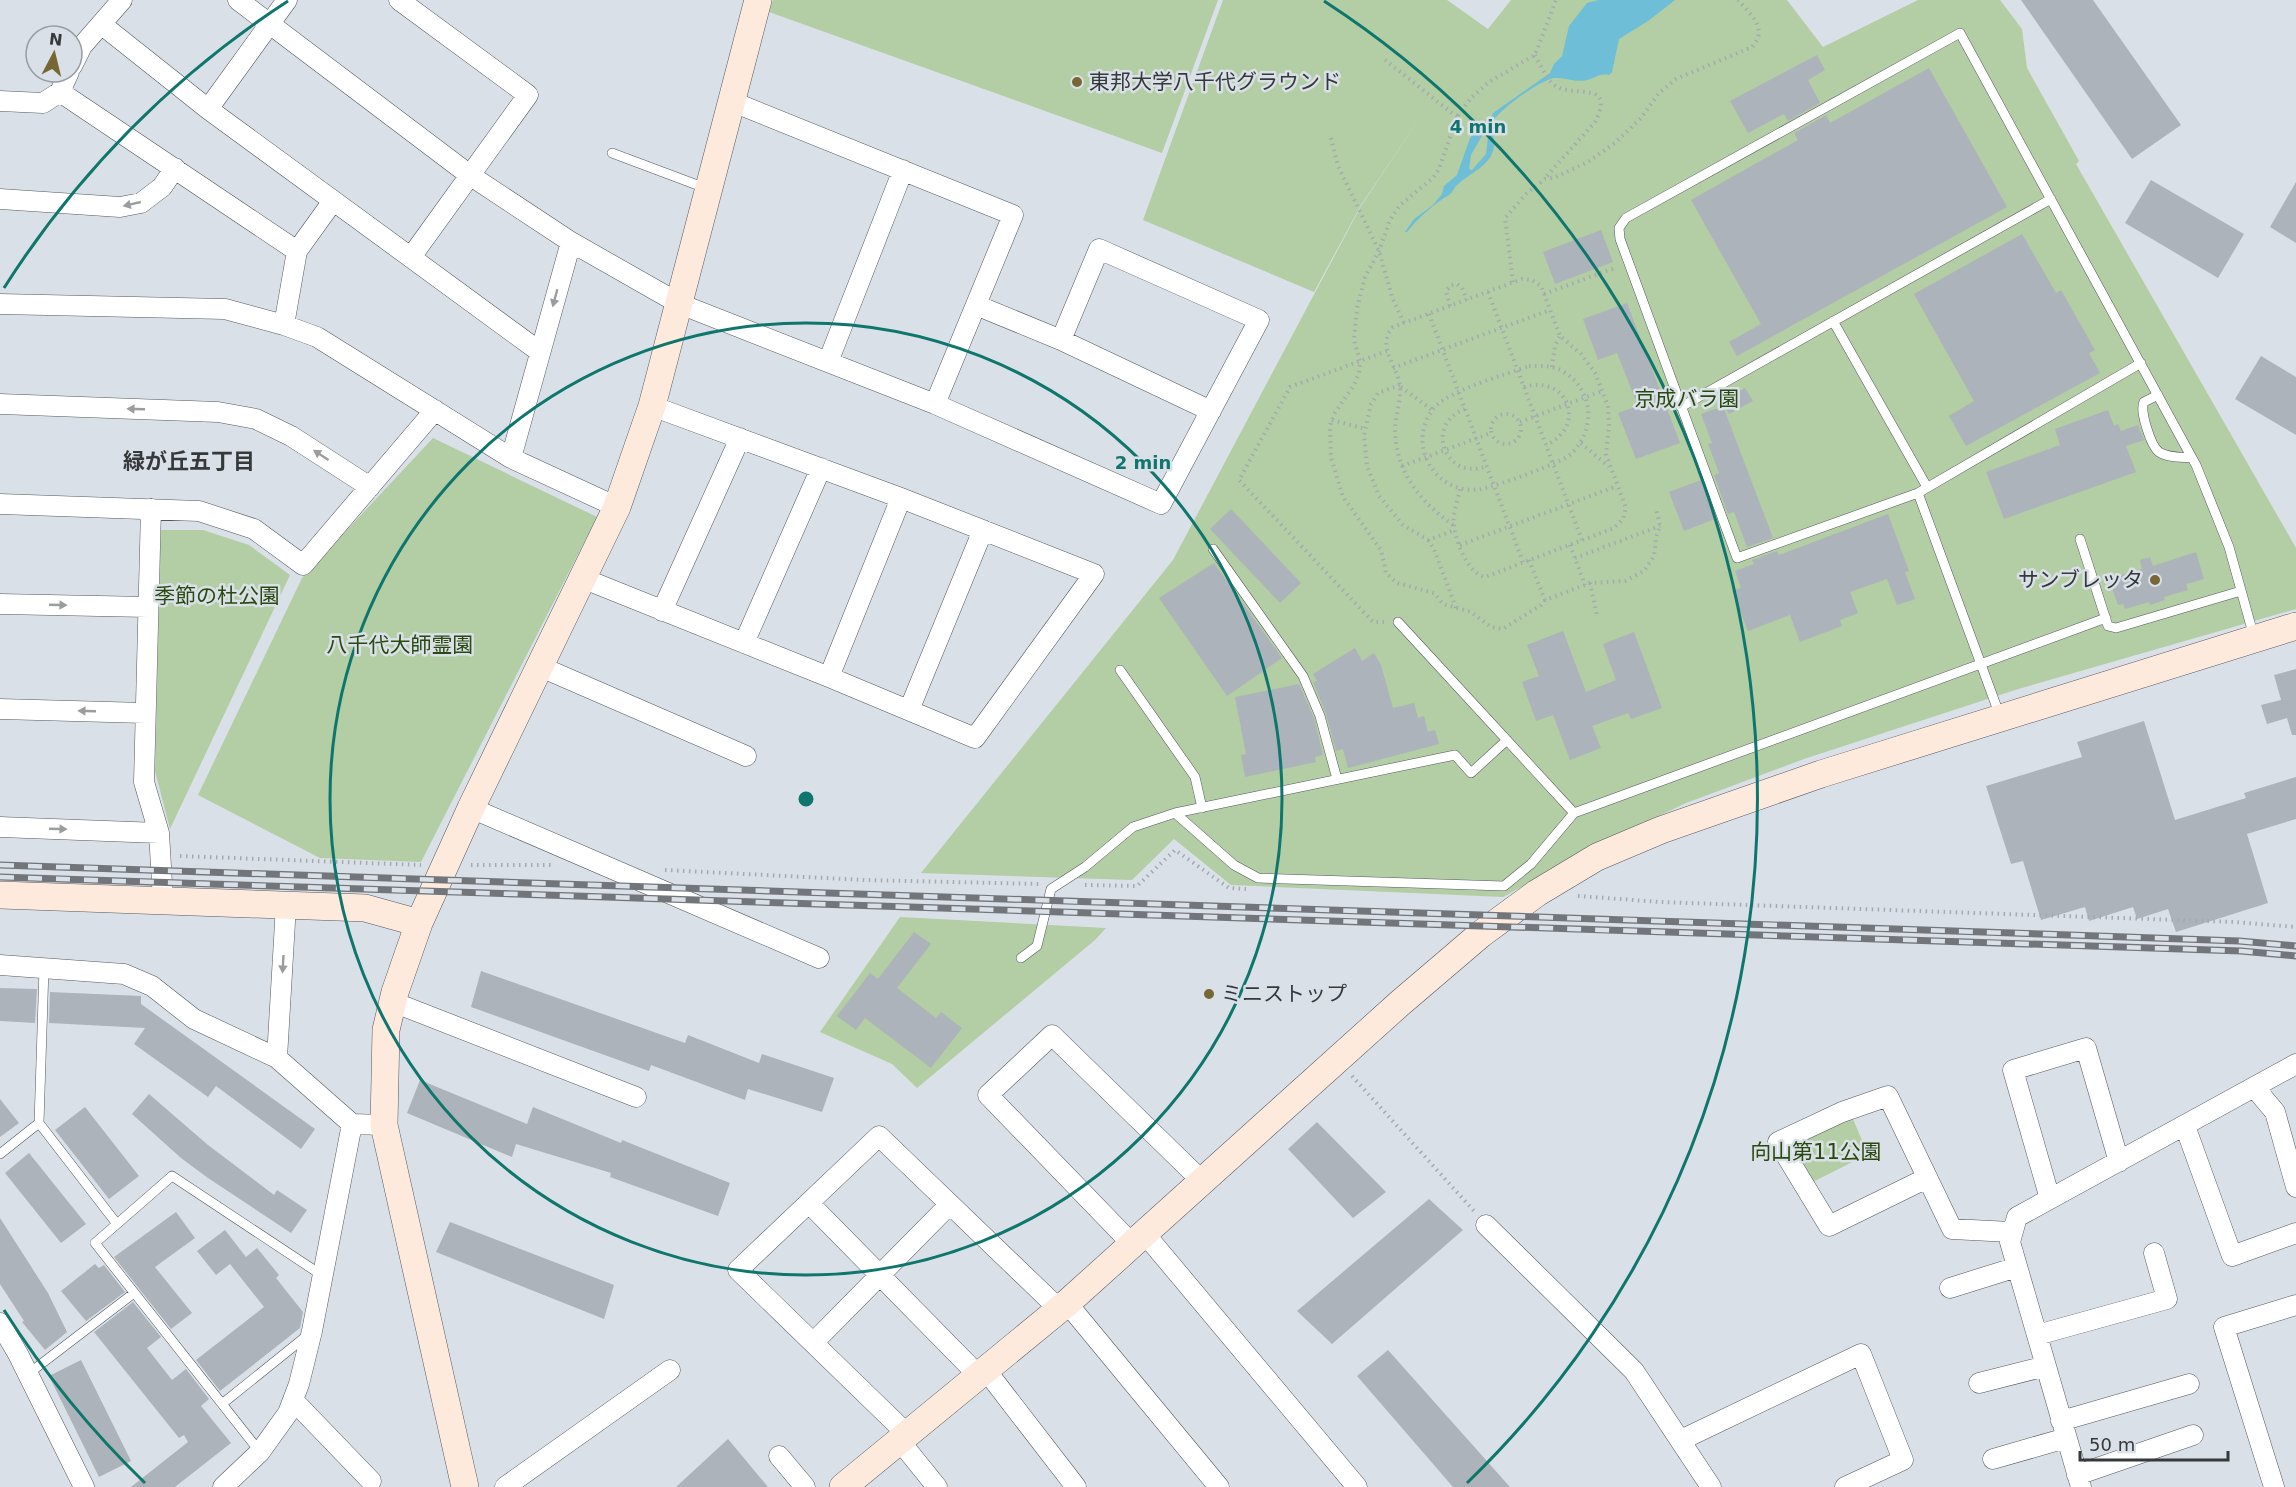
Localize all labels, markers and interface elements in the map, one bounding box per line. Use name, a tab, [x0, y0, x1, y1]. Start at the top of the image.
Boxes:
north arrow	[24, 24, 84, 84]
text: N	[48, 29, 64, 50]
place label: 東邦大学八千代グラウンド	[1089, 70, 1341, 94]
marker: 東邦大学八千代グラウンド	[1070, 75, 1084, 89]
text: 4 min	[1450, 116, 1506, 137]
one-way arrow	[123, 200, 141, 210]
one-way arrow	[550, 290, 559, 308]
park label: 京成バラ園	[1635, 387, 1740, 411]
one-way arrow	[126, 405, 145, 414]
district label: 緑が丘五丁目	[123, 449, 255, 474]
one-way arrow	[312, 450, 329, 461]
text: 2 min	[1115, 452, 1171, 473]
place label: サンブレッタ	[2018, 568, 2143, 592]
marker: サンブレッタ	[2148, 573, 2162, 587]
park label: 季節の杜公園	[154, 584, 280, 608]
one-way arrow	[49, 600, 68, 610]
park label: 八千代大師霊園	[327, 633, 474, 657]
one-way arrow	[77, 707, 96, 716]
centre of rings	[796, 789, 816, 809]
one-way arrow	[49, 825, 68, 834]
one-way arrow	[278, 954, 287, 973]
place label: ミニストップ	[1221, 982, 1347, 1006]
marker: ミニストップ	[1202, 987, 1216, 1001]
park label: 向山第11公園	[1750, 1140, 1882, 1164]
scale bar	[2080, 1424, 2228, 1462]
text: 50 m	[2089, 1434, 2135, 1455]

